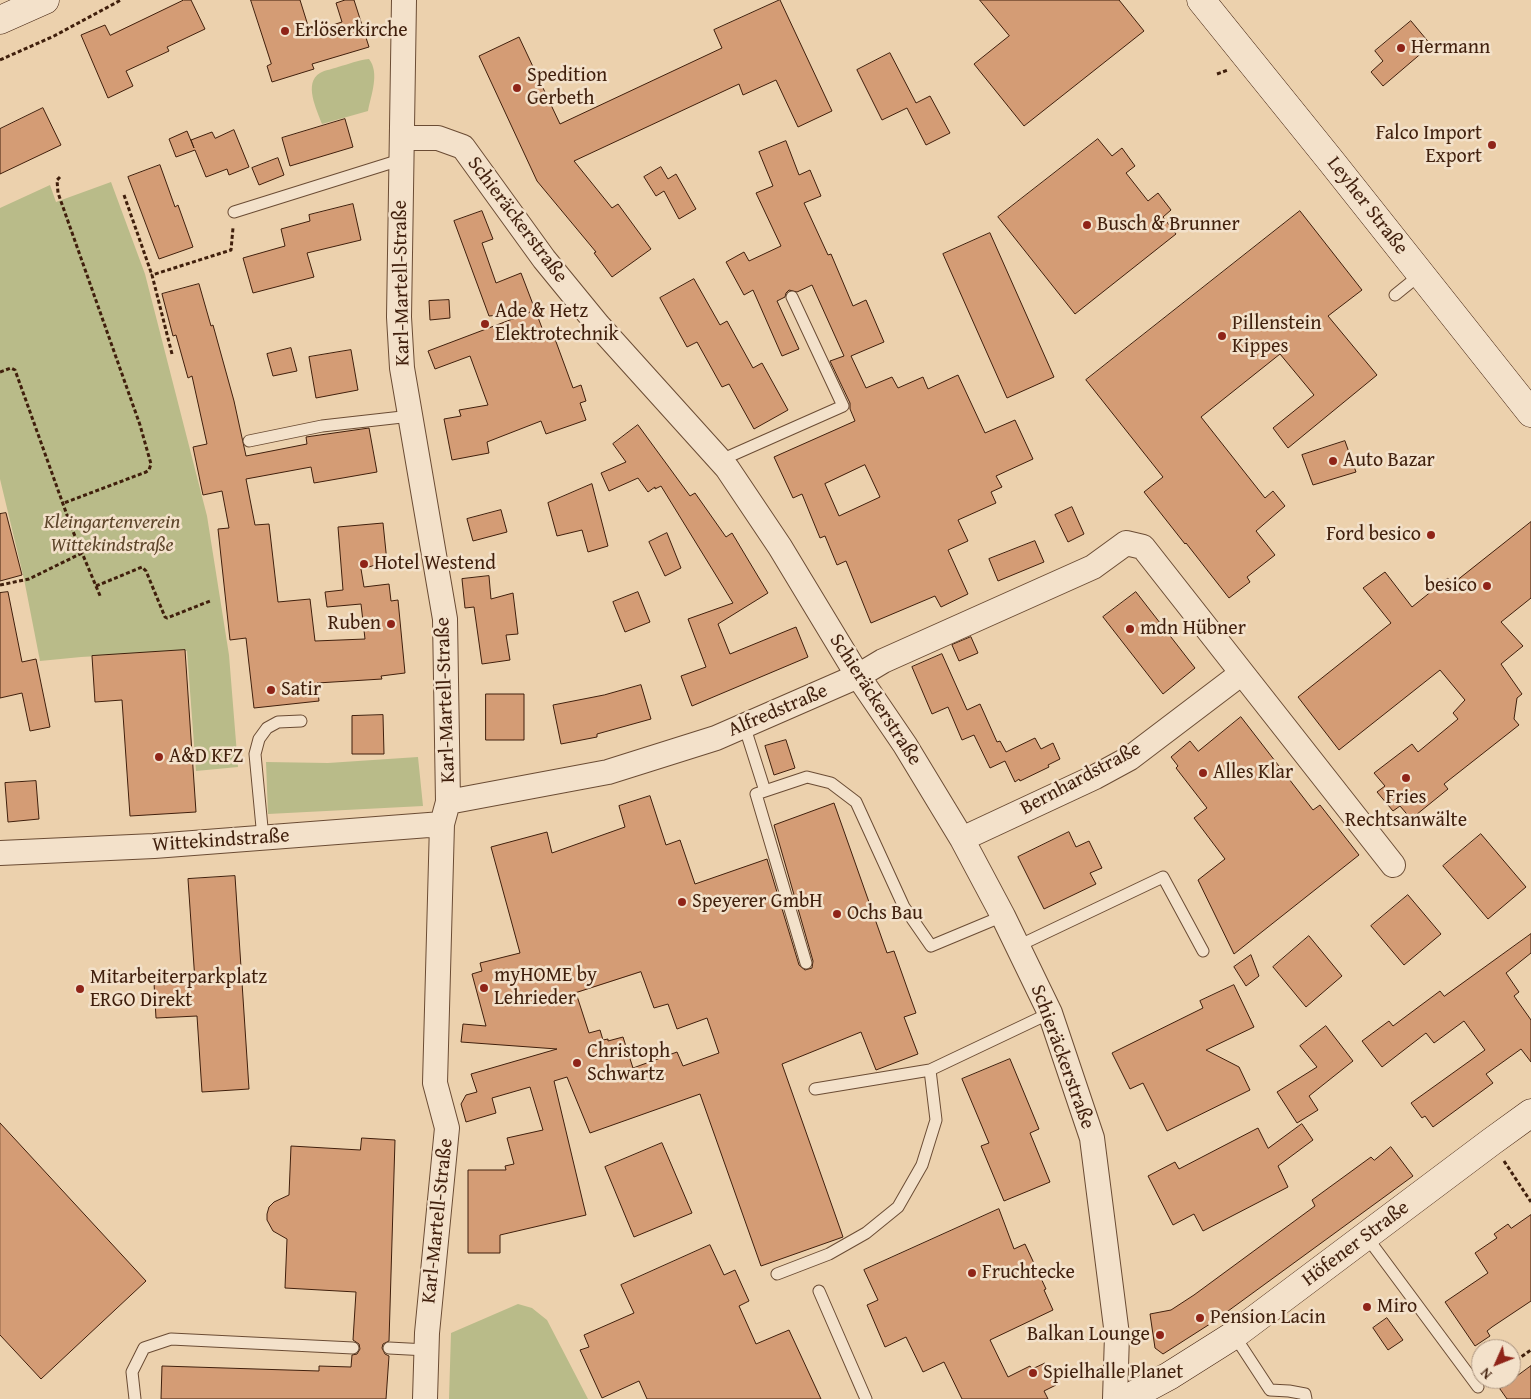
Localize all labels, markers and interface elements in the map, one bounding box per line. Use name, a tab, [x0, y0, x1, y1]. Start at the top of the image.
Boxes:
place label: Erlöserkirche	[295, 19, 408, 43]
marker: Erlöserkirche	[279, 25, 291, 37]
place label: Hermann	[1411, 36, 1490, 60]
marker: Hermann	[1395, 42, 1407, 54]
place label: Spedition Gerbeth	[527, 64, 607, 111]
marker: Spedition Gerbeth	[511, 82, 523, 94]
place label: Falco Import Export	[1376, 122, 1482, 169]
marker: Falco Import Export	[1486, 139, 1498, 151]
street label: Schieräckerstraße	[462, 152, 572, 288]
street label: Leyher Straße	[1321, 152, 1413, 260]
street label: Karl-Martell-Straße	[389, 200, 415, 366]
place label: Busch & Brunner	[1097, 213, 1240, 237]
marker: Busch & Brunner	[1081, 219, 1093, 231]
place label: Ade & Hetz Elektrotechnik	[495, 300, 619, 347]
place label: Pillenstein Kippes	[1232, 312, 1321, 359]
marker: Ade & Hetz Elektrotechnik	[479, 318, 491, 330]
marker: Pillenstein Kippes	[1216, 330, 1228, 342]
place label: Auto Bazar	[1343, 449, 1435, 473]
marker: Auto Bazar	[1327, 455, 1339, 467]
park label: Kleingartenverein Wittekindstraße	[44, 511, 180, 558]
place label: Ford besico	[1326, 523, 1421, 547]
marker: Ford besico	[1425, 529, 1437, 541]
place label: Hotel Westend	[374, 552, 496, 576]
marker: Hotel Westend	[358, 558, 370, 570]
place label: besico	[1425, 574, 1477, 598]
marker: besico	[1481, 580, 1493, 592]
place label: Ruben	[328, 612, 381, 636]
street label: Karl-Martell-Straße	[431, 617, 461, 783]
place label: mdn Hübner	[1140, 617, 1246, 641]
marker: Ruben	[385, 618, 397, 630]
marker: mdn Hübner	[1124, 623, 1136, 635]
street label: Schieräckerstraße	[824, 630, 926, 770]
place label: Satir	[281, 678, 321, 702]
street label: Alfredstraße	[725, 679, 831, 743]
marker: Satir	[265, 684, 277, 696]
street label: Bernhardstraße	[1017, 737, 1145, 821]
place label: A&D KFZ	[169, 745, 243, 769]
marker: A&D KFZ	[153, 751, 165, 763]
place label: Alles Klar	[1213, 761, 1293, 785]
marker: Alles Klar	[1197, 767, 1209, 779]
marker: Fries Rechtsanwälte	[1400, 772, 1412, 784]
place label: Fries Rechtsanwälte	[1345, 786, 1467, 833]
street label: Wittekindstraße	[152, 824, 290, 858]
place label: Speyerer GmbH	[692, 890, 823, 914]
marker: Speyerer GmbH	[676, 896, 688, 908]
place label: Ochs Bau	[847, 902, 923, 926]
marker: Ochs Bau	[831, 908, 843, 920]
place label: myHOME by Lehrieder	[494, 964, 597, 1011]
place label: Mitarbeiterparkplatz ERGO Direkt	[90, 966, 267, 1013]
marker: myHOME by Lehrieder	[478, 982, 490, 994]
street label: Schieräckerstraße	[1025, 982, 1099, 1132]
marker: Mitarbeiterparkplatz ERGO Direkt	[74, 983, 86, 995]
place label: Christoph Schwartz	[587, 1040, 670, 1087]
marker: Christoph Schwartz	[571, 1057, 583, 1069]
street label: Karl-Martell-Straße	[417, 1137, 459, 1305]
street label: Höfener Straße	[1298, 1196, 1414, 1292]
place label: Fruchtecke	[982, 1261, 1075, 1285]
marker: Fruchtecke	[966, 1267, 978, 1279]
place label: Miro	[1377, 1295, 1417, 1319]
marker: Miro	[1361, 1301, 1373, 1313]
place label: Pension Lacin	[1210, 1306, 1326, 1330]
marker: Pension Lacin	[1194, 1312, 1206, 1324]
place label: Balkan Lounge	[1027, 1323, 1150, 1347]
marker: Balkan Lounge	[1154, 1329, 1166, 1341]
north arrow	[1471, 1339, 1521, 1389]
place label: Spielhalle Planet	[1043, 1361, 1183, 1385]
text: N	[1475, 1363, 1496, 1384]
marker: Spielhalle Planet	[1027, 1367, 1039, 1379]

